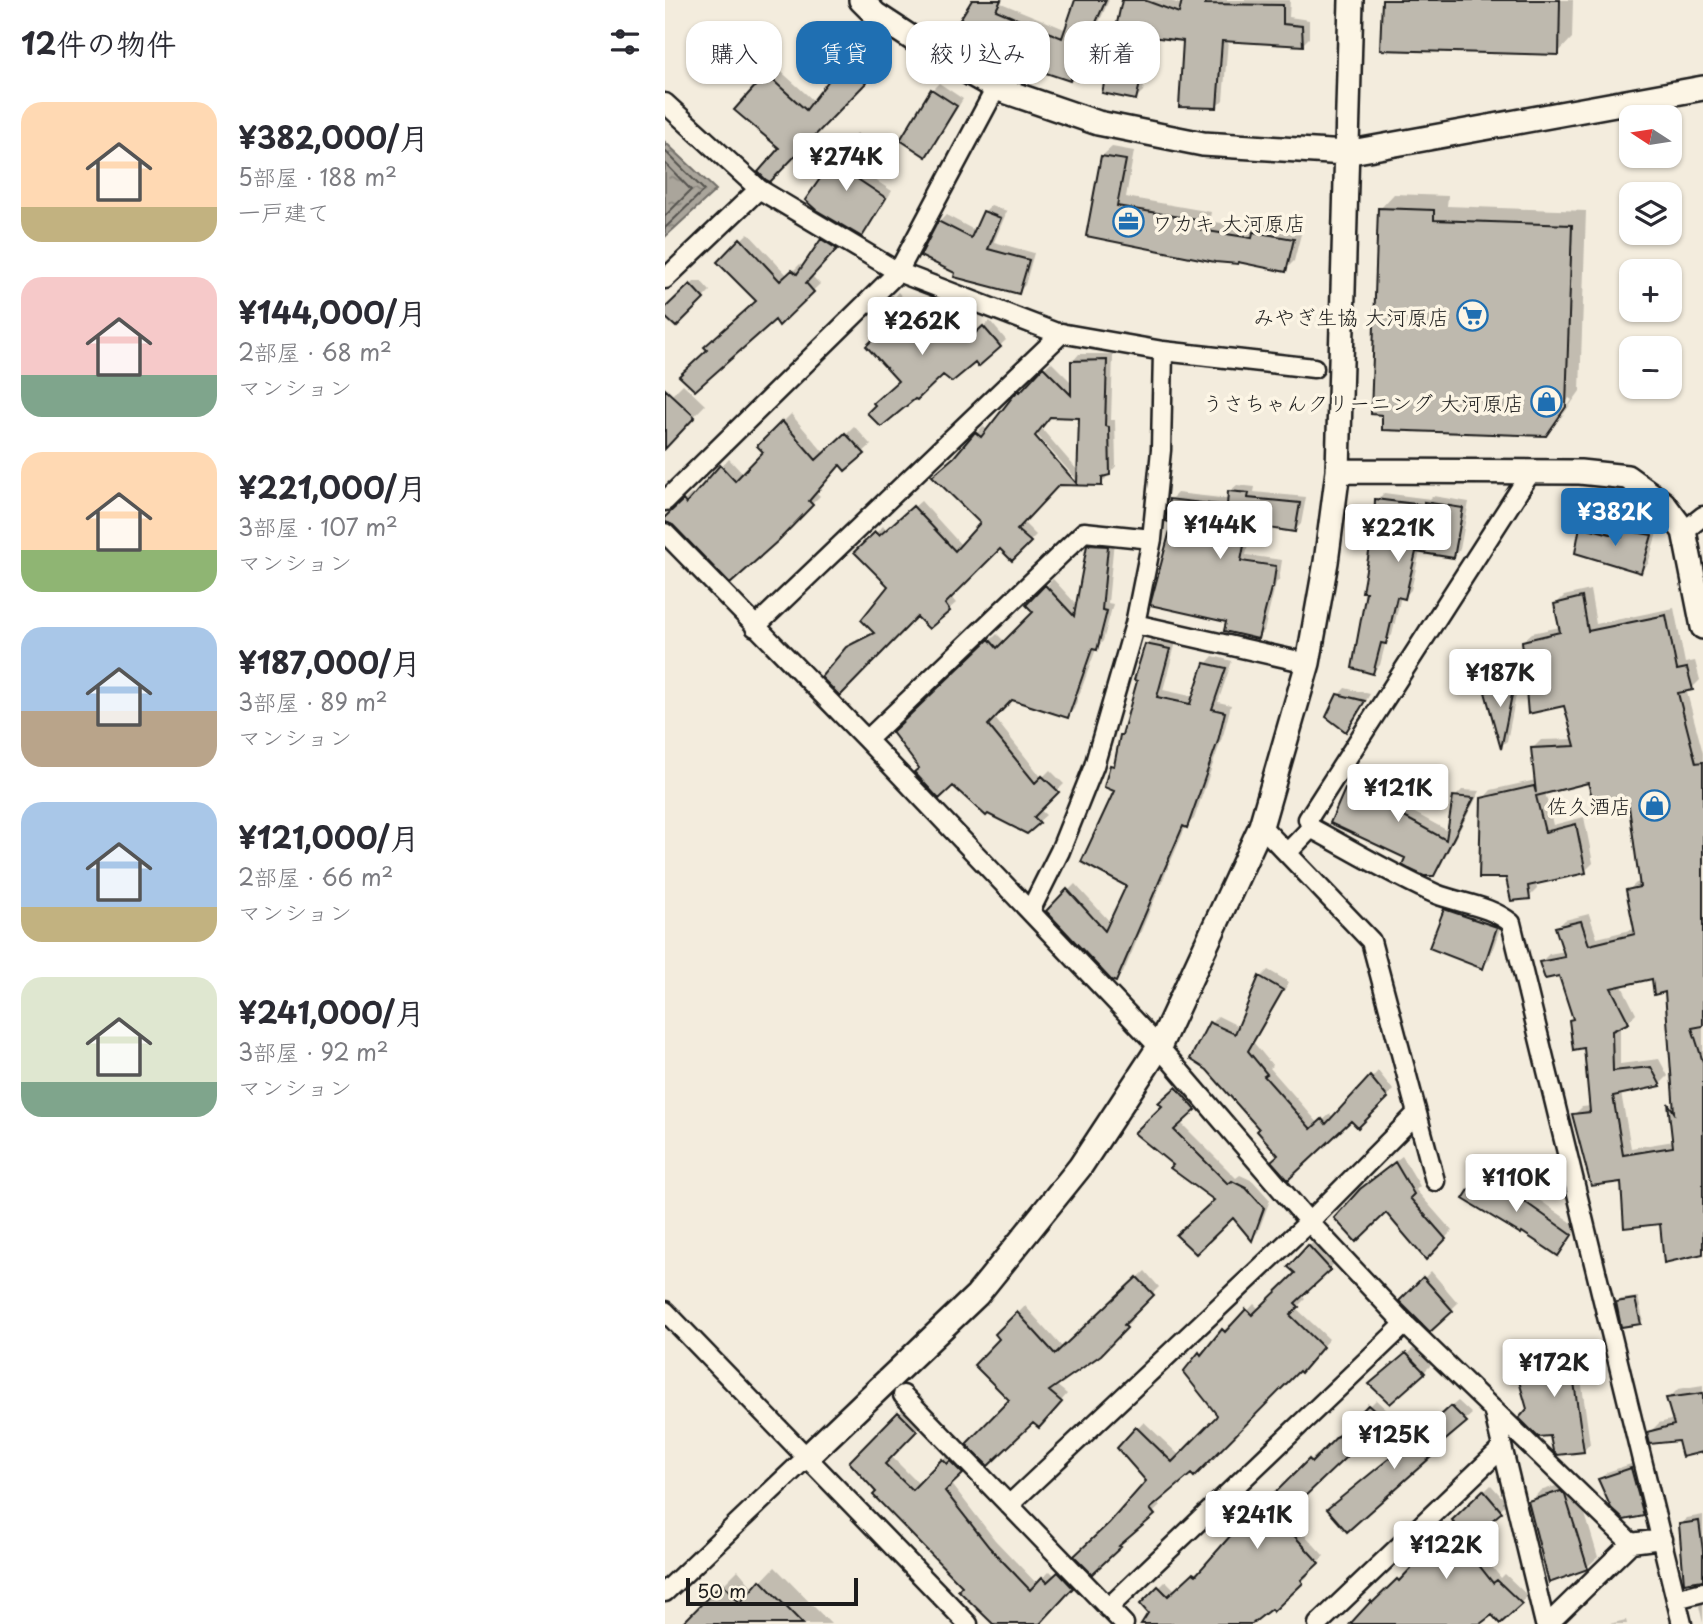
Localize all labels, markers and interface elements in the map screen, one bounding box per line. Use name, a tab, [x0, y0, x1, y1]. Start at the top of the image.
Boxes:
text: 12件の物件	[21, 20, 176, 65]
chip: 購入	[686, 21, 782, 84]
chip: 賃貸	[796, 21, 892, 84]
chip: 絞り込み	[906, 21, 1050, 84]
chip: 新着	[1064, 21, 1160, 84]
icon: filters	[606, 23, 644, 61]
north arrow	[1619, 105, 1682, 168]
map controls	[1619, 105, 1682, 399]
text: ¥382,000/月	[238, 114, 429, 159]
icon: home	[77, 130, 161, 214]
pin: ¥274K	[797, 134, 895, 193]
text: ¥274K	[809, 138, 883, 173]
text: 5部屋 · 188 m²	[238, 159, 397, 194]
button: layers	[1619, 182, 1682, 245]
text: 一戸建て	[238, 194, 330, 229]
office icon: ワカキ 大河原店	[1112, 205, 1146, 239]
place label: ワカキ 大河原店	[1152, 206, 1306, 238]
button: +	[1619, 259, 1682, 322]
text: ¥144,000/月	[238, 289, 427, 334]
pin: ¥262K	[873, 298, 971, 357]
supermarket icon: みやぎ生協 大河原店	[1455, 299, 1489, 333]
place label: みやぎ生協 大河原店	[1253, 300, 1449, 332]
text: ¥262K	[884, 302, 960, 337]
icon: home	[77, 305, 161, 389]
text: 2部屋 · 68 m²	[238, 334, 392, 369]
button: −	[1619, 336, 1682, 399]
text: マンション	[238, 369, 352, 404]
shop icon: うさちゃんクリーニング 大河原店	[1530, 385, 1564, 419]
place label: うさちゃんクリーニング 大河原店	[1202, 386, 1524, 418]
text: ¥221,000/月	[238, 464, 427, 509]
icon: home	[77, 480, 161, 564]
pin: ¥382K	[1566, 489, 1664, 548]
text: ¥382K	[1577, 493, 1653, 528]
pin: ¥144K	[1171, 502, 1269, 561]
pin: ¥221K	[1349, 504, 1447, 564]
text: ¥144K	[1183, 506, 1257, 541]
text: 3部屋 · 107 m²	[238, 509, 398, 544]
text: ¥221K	[1361, 509, 1435, 544]
text: マンション	[238, 544, 352, 579]
text: ¥187,000/月	[238, 639, 421, 684]
pin: ¥187K	[1451, 650, 1549, 709]
text: ¥187K	[1465, 654, 1535, 689]
icon: home	[77, 655, 161, 739]
text: 3部屋 · 89 m²	[238, 684, 388, 719]
text: マンション	[238, 719, 352, 754]
pin: ¥121K	[1349, 764, 1447, 824]
text: ¥121K	[1363, 769, 1433, 804]
shop icon: 佐久酒店	[1637, 788, 1671, 822]
place label: 佐久酒店	[1547, 789, 1631, 821]
text: ¥121,000/月	[238, 814, 419, 859]
icon: home	[77, 830, 161, 914]
text: 2部屋 · 66 m²	[238, 859, 393, 894]
text: マンション	[238, 894, 352, 929]
text: ¥241,000/月	[238, 989, 425, 1034]
icon: home	[77, 1005, 161, 1089]
text: 3部屋 · 92 m²	[238, 1034, 389, 1069]
text: マンション	[238, 1069, 352, 1104]
pin: ¥110K	[1467, 1154, 1565, 1214]
text: ¥110K	[1482, 1159, 1551, 1194]
pin: ¥172K	[1505, 1340, 1603, 1399]
text: ¥172K	[1519, 1344, 1589, 1379]
pin: ¥125K	[1345, 1412, 1443, 1471]
text: ¥125K	[1358, 1416, 1430, 1451]
pin: ¥241K	[1208, 1492, 1306, 1551]
text: ¥241K	[1221, 1496, 1293, 1531]
pin: ¥122K	[1397, 1522, 1495, 1581]
text: ¥122K	[1410, 1526, 1482, 1561]
scale bar	[686, 1575, 857, 1607]
text: 50 m	[697, 1576, 746, 1604]

